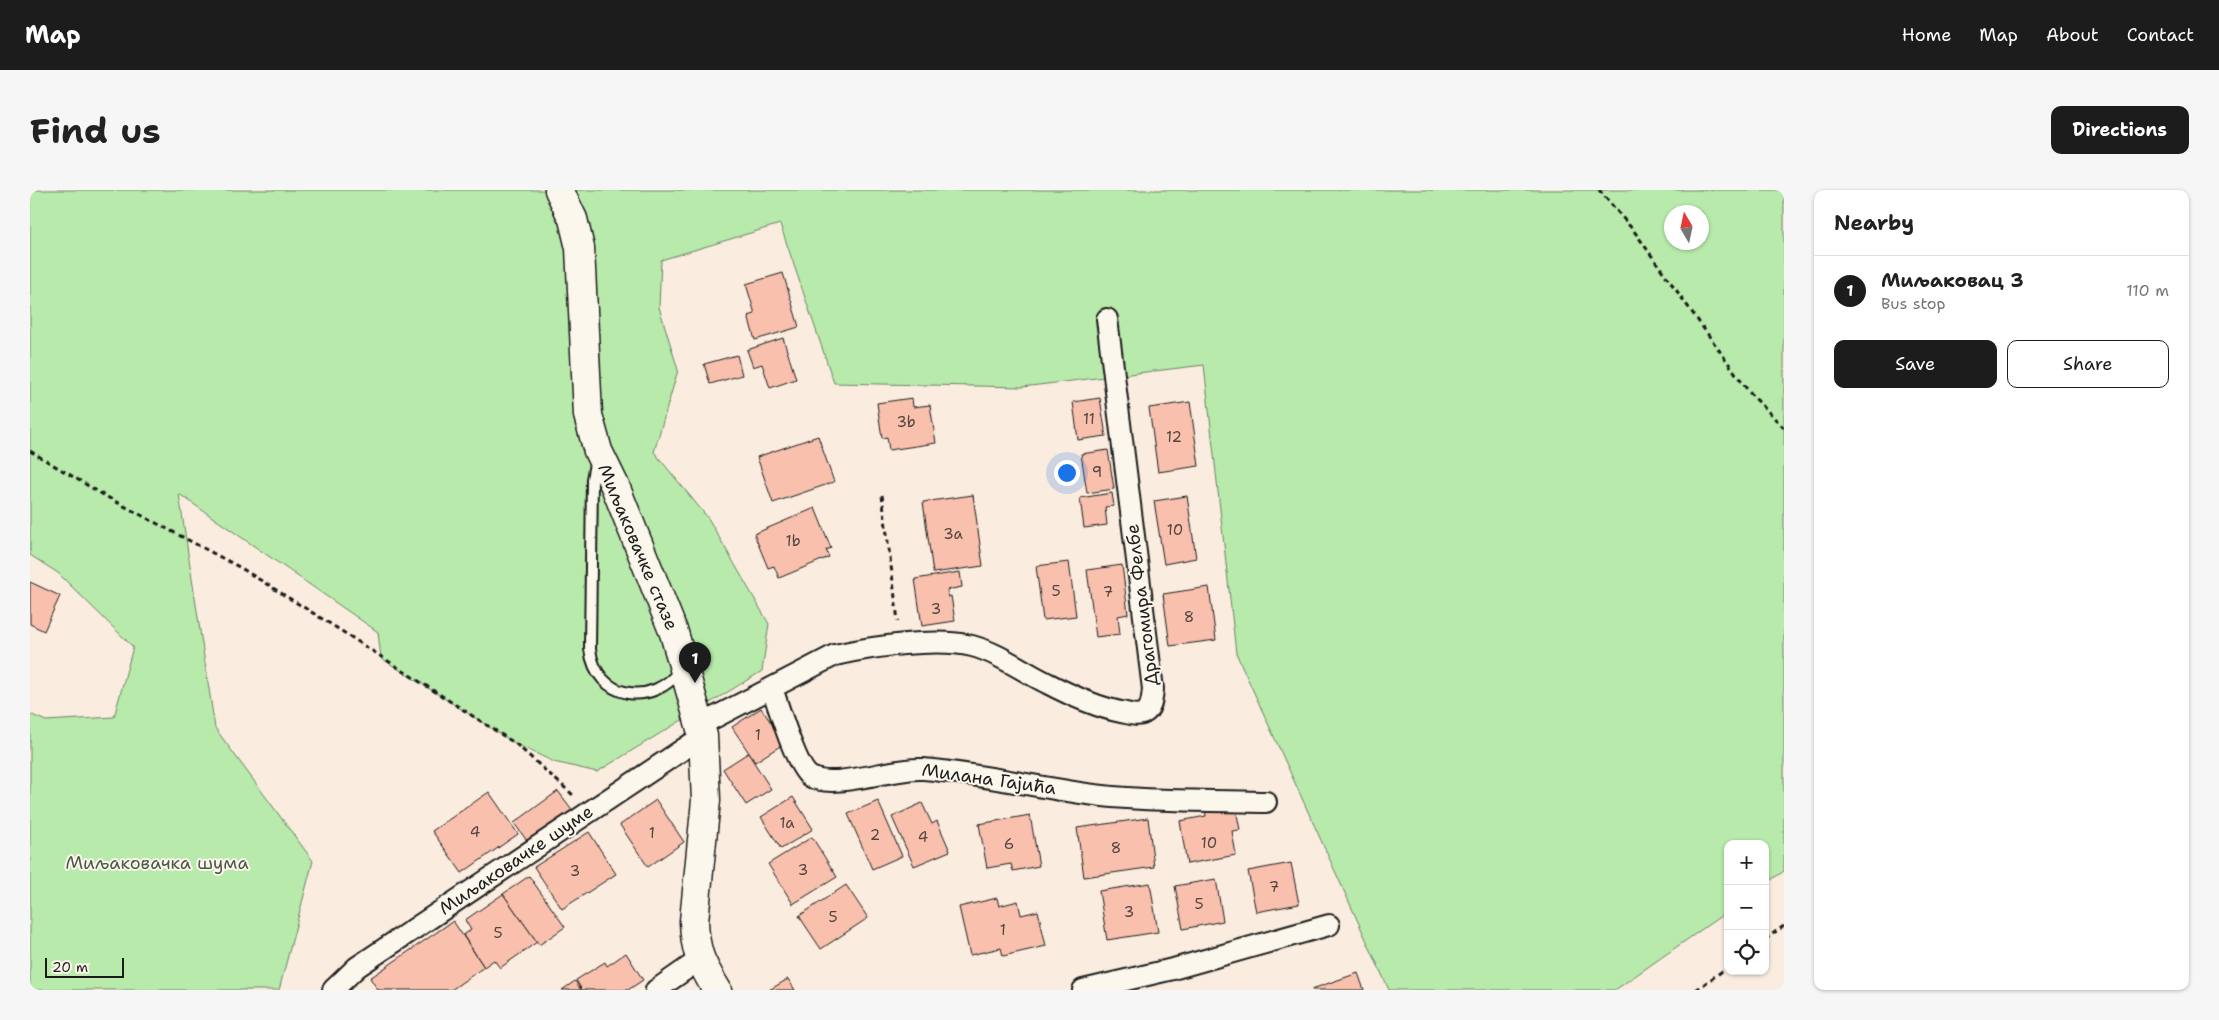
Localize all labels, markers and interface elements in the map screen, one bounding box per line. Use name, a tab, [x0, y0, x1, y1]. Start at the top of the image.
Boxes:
text: Map	[25, 19, 81, 51]
text: Home	[1902, 23, 1951, 47]
text: Map	[1979, 23, 2018, 47]
text: About	[2046, 23, 2099, 47]
text: Contact	[2127, 23, 2194, 47]
button: Directions	[2051, 106, 2189, 154]
text: Find us	[30, 107, 161, 154]
north arrow	[1664, 205, 1709, 250]
text: Nearby	[1834, 209, 1914, 237]
text: Миљаковац 3	[1881, 268, 2024, 293]
text: 1	[1846, 280, 1854, 301]
text: 110 m	[2126, 280, 2169, 301]
text: Bus stop	[1881, 293, 1946, 314]
button: Save	[1834, 340, 1997, 388]
button: Share	[2007, 340, 2169, 388]
house number: 11	[1083, 409, 1095, 429]
house number: 3b	[896, 412, 916, 432]
house number: 12	[1166, 427, 1182, 447]
street label: Миљаковачке стазе	[592, 460, 684, 634]
your location	[1054, 460, 1080, 486]
house number: 9	[1092, 462, 1102, 482]
house number: 10	[1167, 520, 1183, 540]
street label: Драгомира Фелбе	[1120, 523, 1164, 687]
house number: 3a	[943, 524, 963, 544]
house number: 1b	[786, 531, 800, 551]
house number: 5	[1051, 581, 1061, 601]
house number: 7	[1103, 582, 1113, 602]
house number: 3	[931, 599, 941, 619]
house number: 8	[1184, 607, 1194, 627]
pin: 1	[679, 642, 711, 683]
house number: 1	[755, 725, 761, 745]
street label: Милана Гајића	[920, 758, 1058, 800]
street label: Миљаковачке шуме	[434, 799, 598, 921]
house number: 1a	[779, 813, 795, 833]
house number: 4	[470, 822, 480, 842]
house number: 1	[649, 823, 655, 843]
house number: 2	[870, 825, 880, 845]
house number: 4	[918, 827, 928, 847]
house number: 10	[1201, 833, 1217, 853]
house number: 6	[1004, 834, 1014, 854]
house number: 8	[1111, 838, 1121, 858]
map controls	[1724, 840, 1769, 975]
button: +	[1724, 840, 1769, 885]
park label: Миљаковачка шума	[65, 851, 249, 875]
house number: 3	[798, 860, 808, 880]
house number: 3	[570, 861, 580, 881]
house number: 7	[1269, 877, 1279, 897]
button: −	[1724, 885, 1769, 930]
house number: 5	[1194, 894, 1204, 914]
house number: 3	[1124, 902, 1134, 922]
house number: 5	[828, 907, 838, 927]
house number: 1	[1000, 920, 1006, 940]
house number: 5	[493, 923, 503, 943]
button: locate	[1724, 930, 1769, 975]
scale bar	[45, 955, 124, 978]
text: 20 m	[52, 958, 88, 976]

